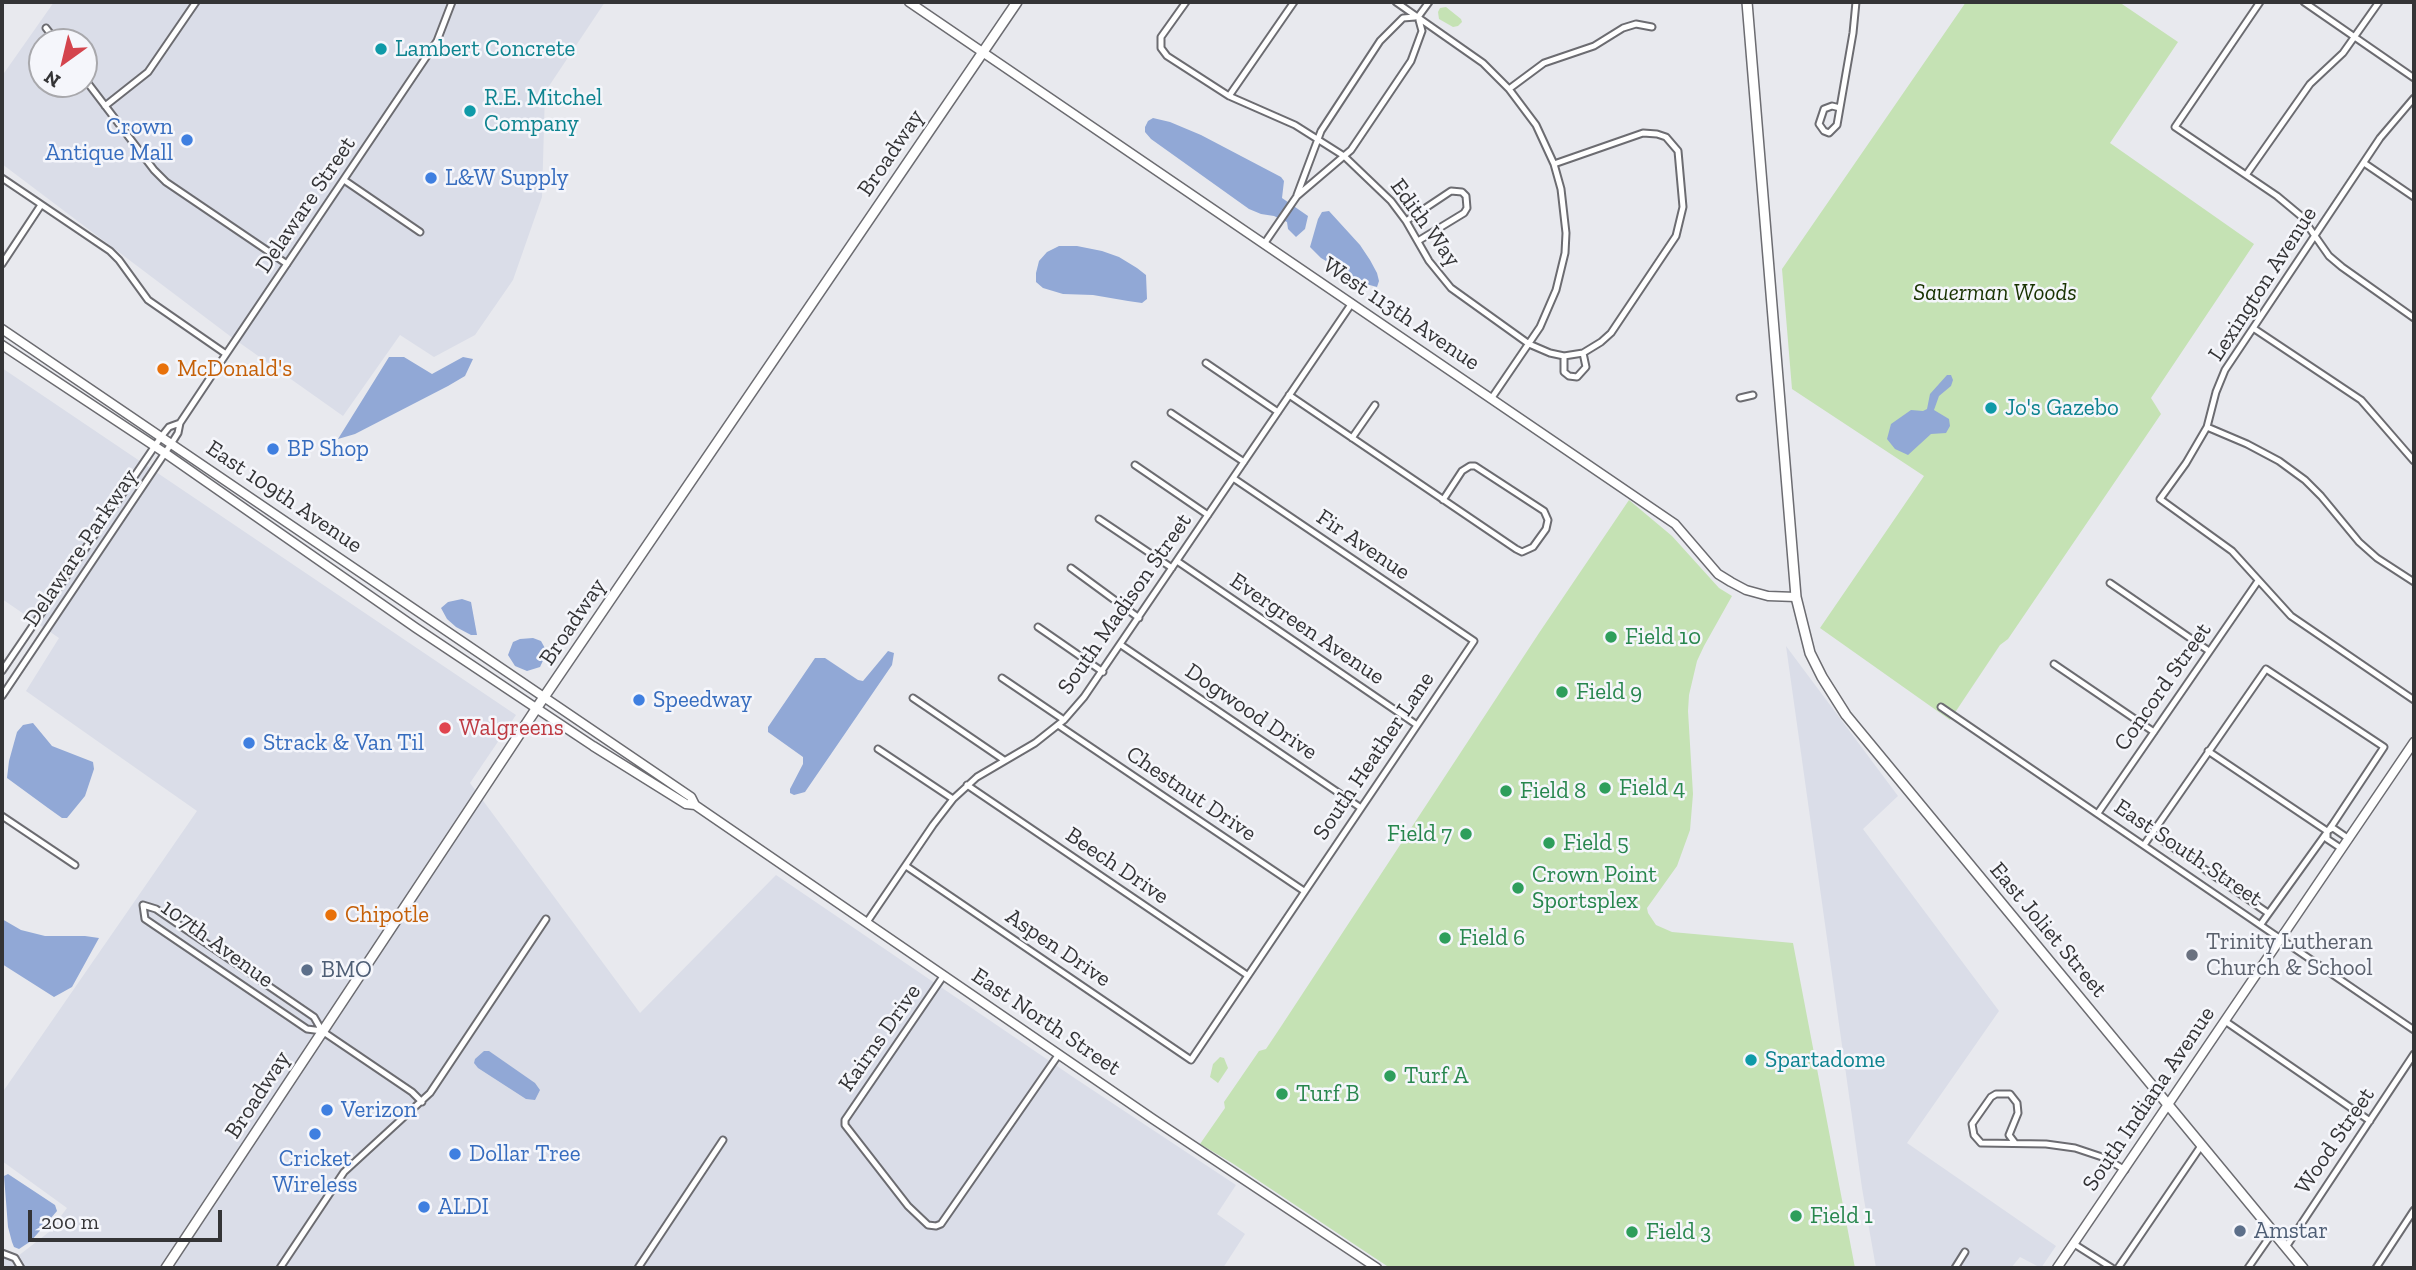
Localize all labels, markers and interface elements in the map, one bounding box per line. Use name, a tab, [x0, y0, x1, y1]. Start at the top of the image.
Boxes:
north arrow	[28, 28, 98, 98]
place label: Lambert Concrete	[395, 35, 575, 63]
marker: Lambert Concrete	[373, 41, 389, 57]
text: N	[40, 66, 65, 93]
place label: R.E. Mitchel Company	[484, 84, 602, 138]
marker: R.E. Mitchel Company	[462, 103, 478, 119]
street label: Broadway	[852, 104, 930, 202]
place label: Crown Antique Mall	[45, 113, 173, 167]
street label: Delaware Street	[250, 131, 362, 279]
marker: Crown Antique Mall	[179, 132, 195, 148]
place label: L&W Supply	[445, 164, 568, 192]
marker: L&W Supply	[423, 170, 439, 186]
street label: Edith Way	[1384, 174, 1466, 272]
street label: Lexington Avenue	[2203, 202, 2323, 366]
street label: West 113th Avenue	[1317, 251, 1485, 377]
park label: Sauerman Woods	[1913, 279, 2077, 307]
place label: McDonald's	[177, 355, 292, 383]
marker: McDonald's	[155, 361, 171, 377]
place label: Jo's Gazebo	[2005, 394, 2119, 422]
marker: Jo's Gazebo	[1983, 400, 1999, 416]
street label: East 109th Avenue	[201, 435, 367, 559]
place label: BP Shop	[287, 435, 369, 463]
marker: BP Shop	[265, 441, 281, 457]
street label: Delaware Parkway	[18, 464, 144, 632]
street label: Fir Avenue	[1311, 504, 1415, 586]
street label: South Madison Street	[1052, 508, 1198, 700]
street label: Evergreen Avenue	[1224, 567, 1390, 691]
street label: Broadway	[534, 573, 612, 671]
street label: Concord Street	[2109, 617, 2217, 757]
place label: Field 10	[1625, 623, 1701, 651]
marker: Field 10	[1603, 629, 1619, 645]
street label: Dogwood Drive	[1180, 658, 1322, 766]
street label: South Heather Lane	[1307, 667, 1441, 845]
place label: Field 9	[1576, 678, 1642, 706]
marker: Field 9	[1554, 684, 1570, 700]
place label: Speedway	[653, 686, 752, 714]
marker: Speedway	[631, 692, 647, 708]
place label: Walgreens	[459, 714, 564, 742]
marker: Walgreens	[437, 720, 453, 736]
place label: Strack & Van Til	[263, 729, 424, 757]
marker: Strack & Van Til	[241, 735, 257, 751]
street label: Chestnut Drive	[1121, 740, 1261, 848]
place label: Field 4	[1619, 774, 1685, 802]
place label: Field 8	[1520, 777, 1586, 805]
marker: Field 4	[1597, 780, 1613, 796]
marker: Field 8	[1498, 783, 1514, 799]
street label: East South Street	[2109, 793, 2267, 913]
place label: Field 7	[1387, 820, 1452, 848]
street label: Beech Drive	[1060, 821, 1174, 911]
marker: Field 7	[1458, 826, 1474, 842]
place label: Field 5	[1563, 829, 1629, 857]
marker: Field 5	[1541, 835, 1557, 851]
street label: East Joliet Street	[1983, 857, 2113, 1003]
place label: Crown Point Sportsplex	[1532, 861, 1657, 915]
marker: Crown Point Sportsplex	[1510, 880, 1526, 896]
street label: 107th Avenue	[155, 894, 279, 994]
place label: Chipotle	[345, 901, 429, 929]
street label: Aspen Drive	[1000, 903, 1116, 993]
marker: Chipotle	[323, 907, 339, 923]
place label: Field 6	[1459, 924, 1525, 952]
place label: Trinity Lutheran Church & School	[2206, 928, 2373, 982]
marker: Field 6	[1437, 930, 1453, 946]
marker: Trinity Lutheran Church & School	[2184, 947, 2200, 963]
place label: BMO	[321, 956, 372, 984]
marker: BMO	[299, 962, 315, 978]
street label: East North Street	[966, 962, 1126, 1082]
street label: Kairns Drive	[833, 979, 927, 1097]
street label: South Indiana Avenue	[2077, 1001, 2221, 1197]
street label: Broadway	[219, 1046, 297, 1144]
place label: Spartadome	[1765, 1046, 1885, 1074]
marker: Spartadome	[1743, 1052, 1759, 1068]
place label: Turf A	[1404, 1062, 1468, 1090]
marker: Turf A	[1382, 1068, 1398, 1084]
place label: Turf B	[1296, 1080, 1359, 1108]
street label: Wood Street	[2289, 1083, 2381, 1199]
marker: Turf B	[1274, 1086, 1290, 1102]
place label: Verizon	[341, 1096, 417, 1124]
marker: Verizon	[319, 1102, 335, 1118]
marker: Cricket Wireless	[307, 1126, 323, 1142]
place label: Dollar Tree	[469, 1140, 580, 1168]
place label: Cricket Wireless	[272, 1145, 358, 1199]
marker: Dollar Tree	[447, 1146, 463, 1162]
place label: ALDI	[438, 1193, 489, 1221]
scale bar	[32, 1196, 226, 1240]
marker: ALDI	[416, 1199, 432, 1215]
place label: Field 1	[1810, 1202, 1873, 1230]
marker: Field 1	[1788, 1208, 1804, 1224]
text: 200 m	[41, 1209, 99, 1234]
place label: Amstar	[2254, 1217, 2328, 1245]
place label: Field 3	[1646, 1218, 1711, 1246]
marker: Amstar	[2232, 1223, 2248, 1239]
marker: Field 3	[1624, 1224, 1640, 1240]

